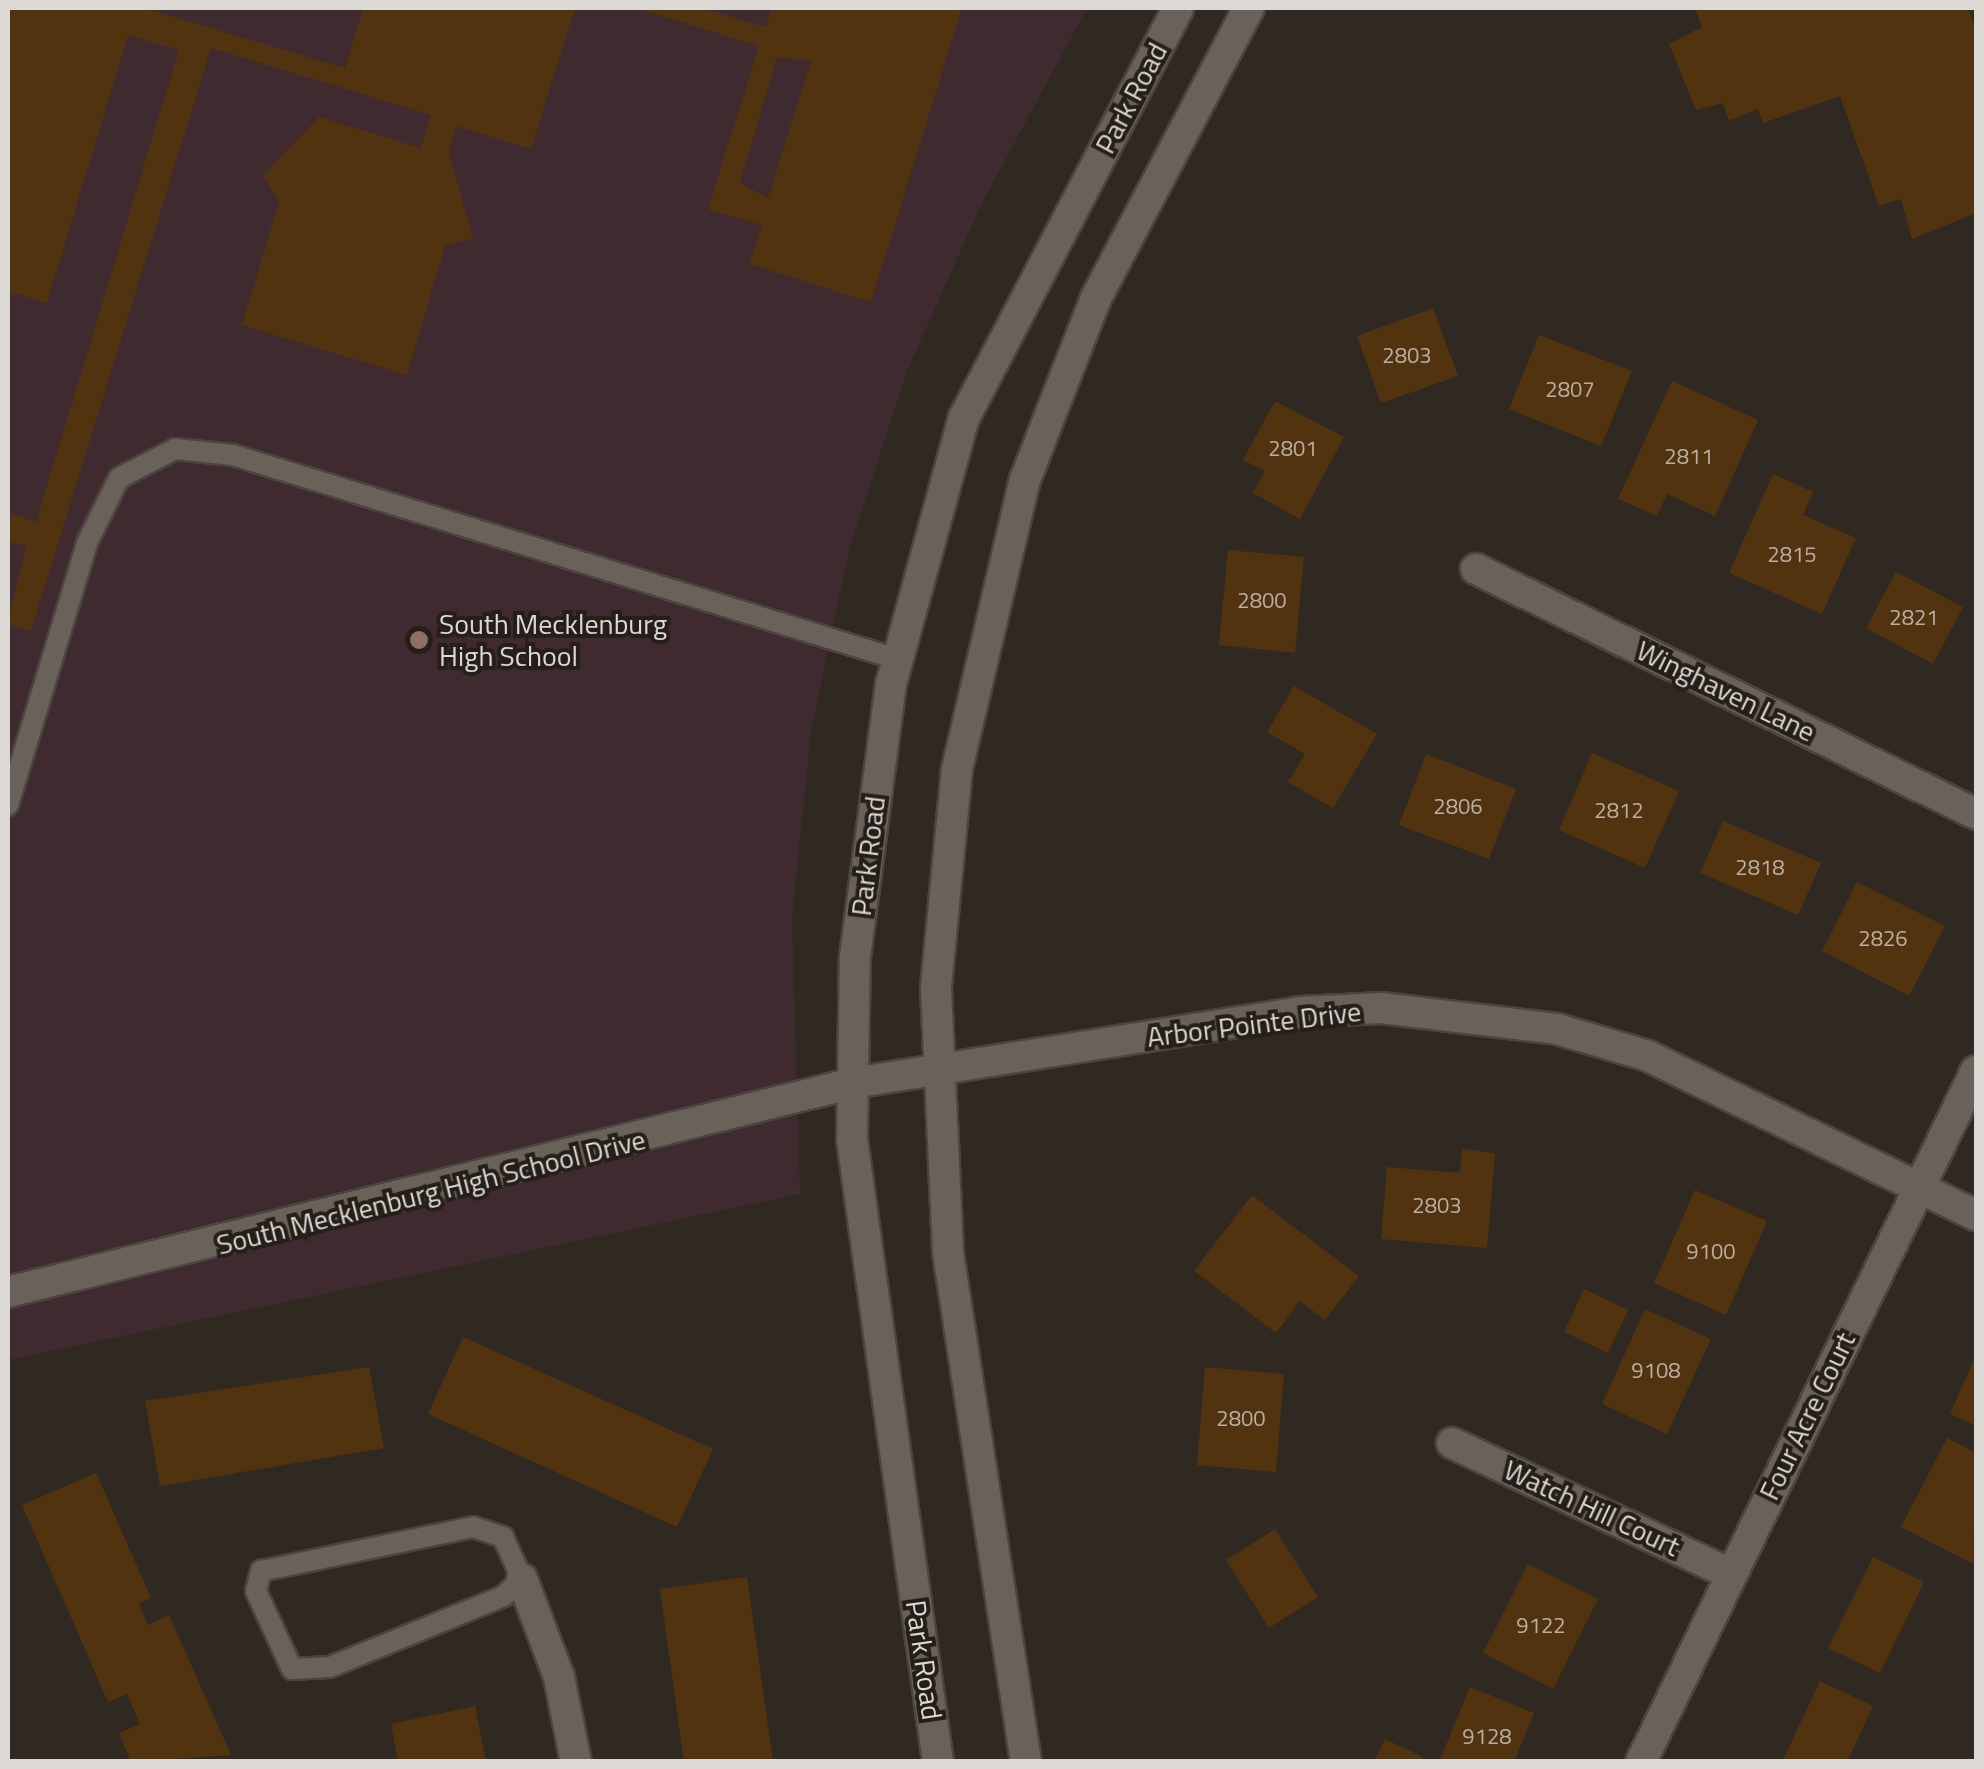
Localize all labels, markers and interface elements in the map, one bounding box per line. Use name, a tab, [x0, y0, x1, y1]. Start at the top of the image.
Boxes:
street label: Park Road	[1088, 37, 1174, 159]
house number: 2803	[1382, 343, 1432, 369]
house number: 2807	[1545, 377, 1595, 403]
house number: 2801	[1268, 436, 1318, 462]
house number: 2811	[1664, 444, 1714, 470]
house number: 2815	[1767, 542, 1817, 568]
house number: 2800	[1237, 588, 1287, 614]
house number: 2821	[1889, 605, 1939, 631]
place label: South Mecklenburg High School	[439, 607, 667, 673]
marker: South Mecklenburg High School	[408, 629, 430, 651]
street label: Winghaven Lane	[1631, 633, 1821, 749]
street label: Park Road	[844, 794, 892, 918]
house number: 2806	[1433, 794, 1483, 820]
house number: 2812	[1594, 798, 1644, 824]
house number: 2818	[1735, 855, 1785, 881]
house number: 2826	[1858, 926, 1908, 952]
street label: Arbor Pointe Drive	[1145, 994, 1363, 1054]
street label: South Mecklenburg High School Drive	[213, 1122, 649, 1262]
house number: 2803	[1412, 1193, 1462, 1219]
house number: 9100	[1686, 1239, 1736, 1265]
street label: Four Acre Court	[1752, 1327, 1862, 1505]
house number: 9108	[1631, 1358, 1681, 1384]
house number: 2800	[1216, 1406, 1266, 1432]
street label: Watch Hill Court	[1499, 1453, 1685, 1563]
street label: Park Road	[899, 1598, 949, 1722]
house number: 9122	[1516, 1613, 1566, 1639]
house number: 9128	[1462, 1724, 1512, 1750]

